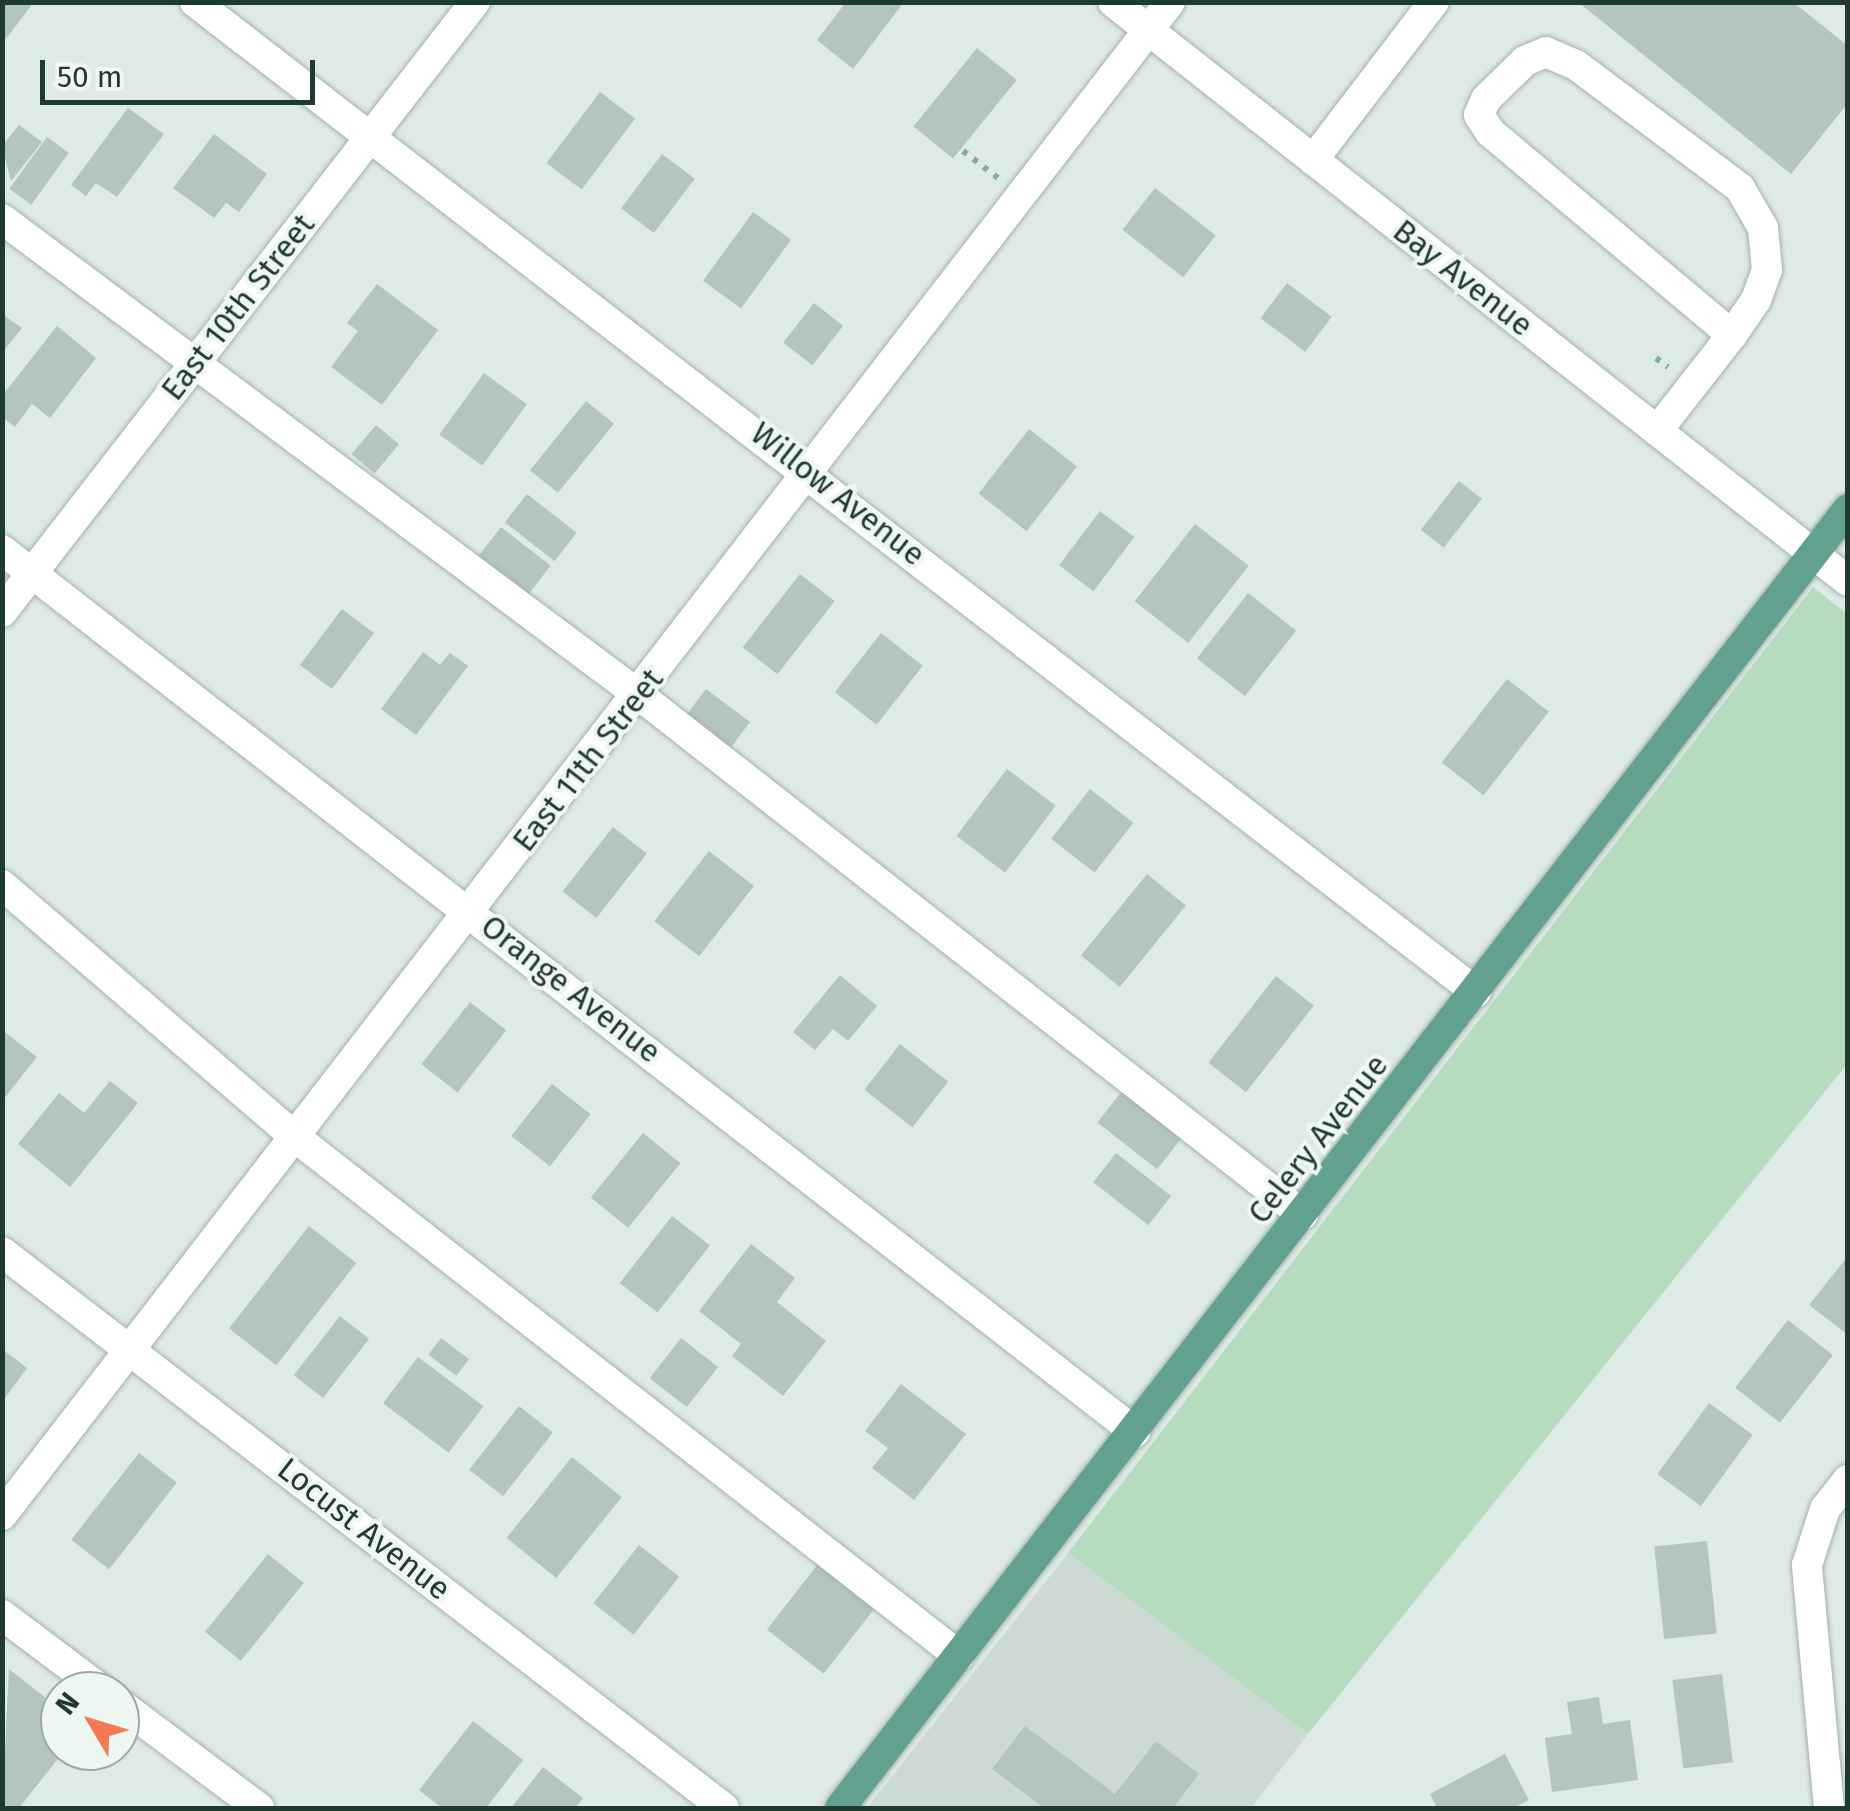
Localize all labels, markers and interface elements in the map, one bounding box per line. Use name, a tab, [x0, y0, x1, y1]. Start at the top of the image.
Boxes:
scale bar	[45, 40, 320, 102]
text: 50 m	[57, 59, 122, 95]
street label: East 10th Street	[153, 206, 323, 408]
street label: Bay Avenue	[1385, 212, 1541, 344]
street label: Willow Avenue	[743, 414, 933, 574]
street label: East 11th Street	[505, 661, 671, 859]
street label: Orange Avenue	[473, 907, 669, 1071]
street label: Celery Avenue	[1240, 1047, 1396, 1231]
street label: Locust Avenue	[270, 1450, 458, 1608]
north arrow	[40, 1671, 140, 1771]
text: N	[49, 1686, 86, 1721]

